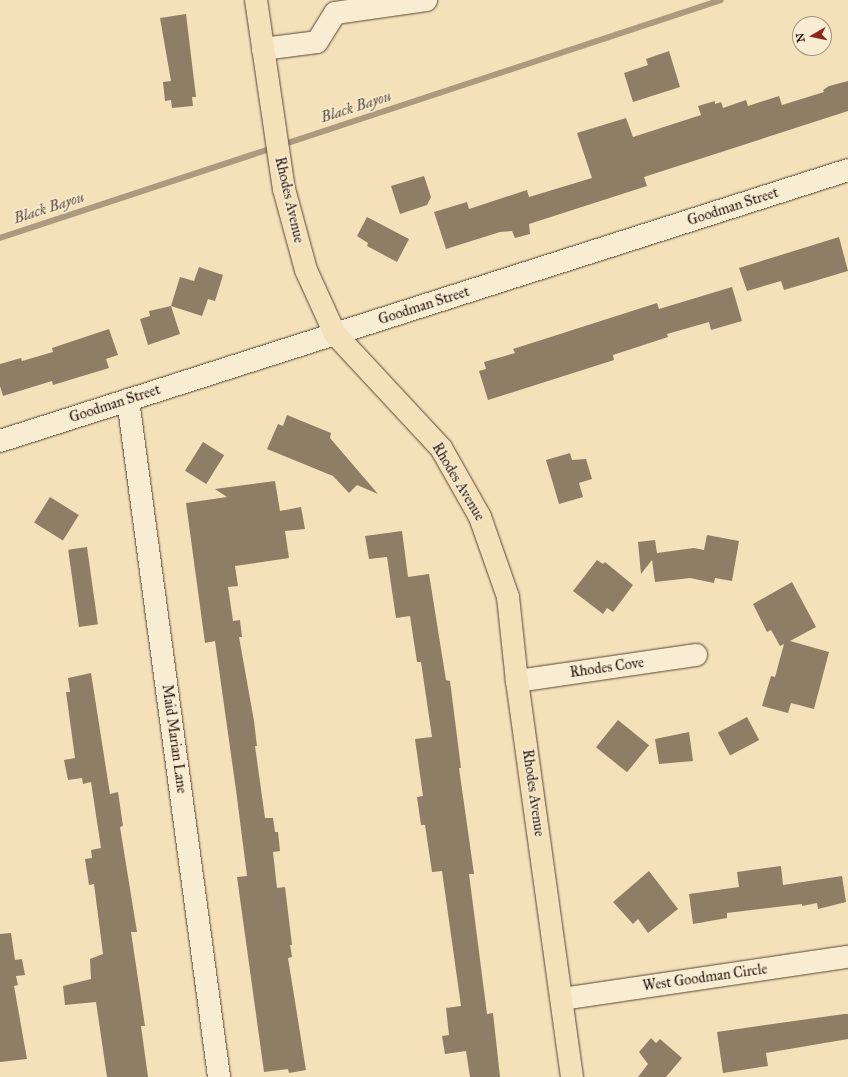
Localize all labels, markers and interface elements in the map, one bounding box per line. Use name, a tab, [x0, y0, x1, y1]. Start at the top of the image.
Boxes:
north arrow	[792, 16, 832, 56]
text: N	[793, 32, 808, 43]
water label: Black Bayou	[318, 87, 394, 127]
street label: Rhodes Avenue	[271, 155, 307, 245]
street label: Goodman Street	[685, 184, 781, 230]
water label: Black Bayou	[11, 188, 87, 228]
street label: Goodman Street	[376, 283, 472, 329]
street label: Goodman Street	[67, 381, 163, 427]
street label: Rhodes Avenue	[428, 440, 488, 524]
street label: Rhodes Cove	[569, 654, 645, 682]
street label: Maid Marian Lane	[158, 683, 190, 795]
street label: Rhodes Avenue	[519, 748, 547, 838]
street label: West Goodman Circle	[642, 961, 768, 995]

